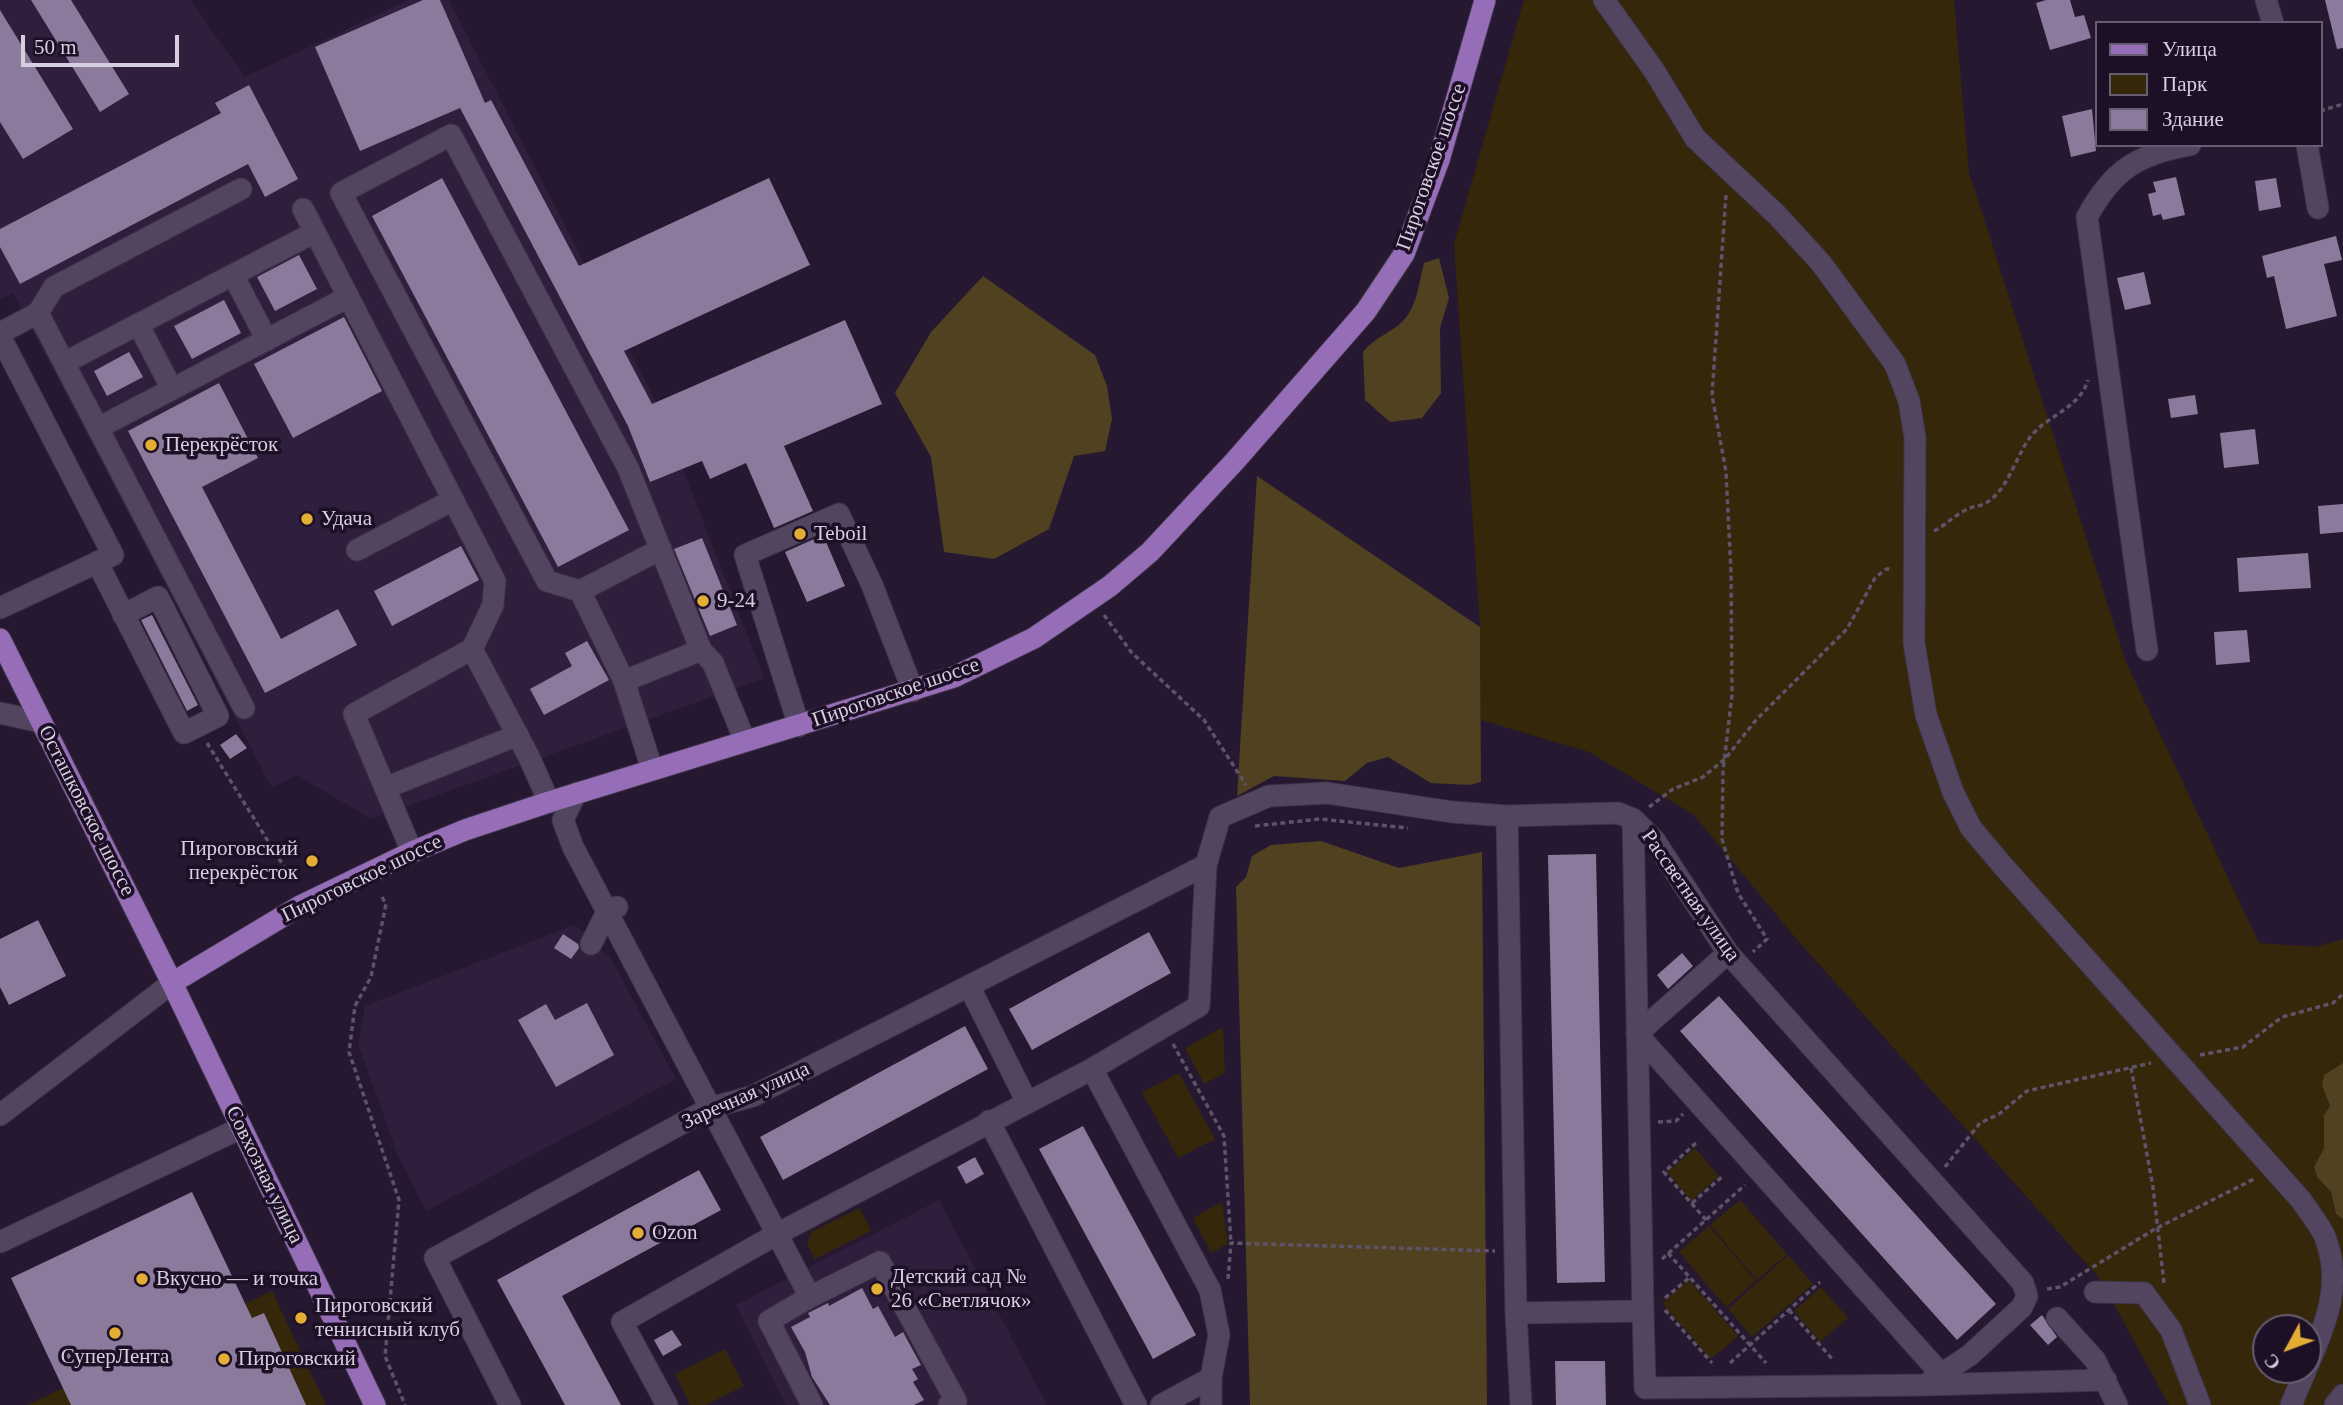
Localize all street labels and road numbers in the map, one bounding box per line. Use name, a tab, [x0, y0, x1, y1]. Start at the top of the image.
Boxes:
street label: Пироговское шоссе	[1392, 80, 1472, 254]
street label: Пироговское шоссе	[809, 653, 983, 733]
street label: Осташковское шоссе	[32, 722, 140, 900]
street label: Рассветная улица	[1635, 825, 1745, 967]
street label: Пироговское шоссе	[278, 829, 446, 929]
street label: Заречная улица	[678, 1057, 814, 1135]
street label: Совхозная улица	[220, 1102, 308, 1248]

